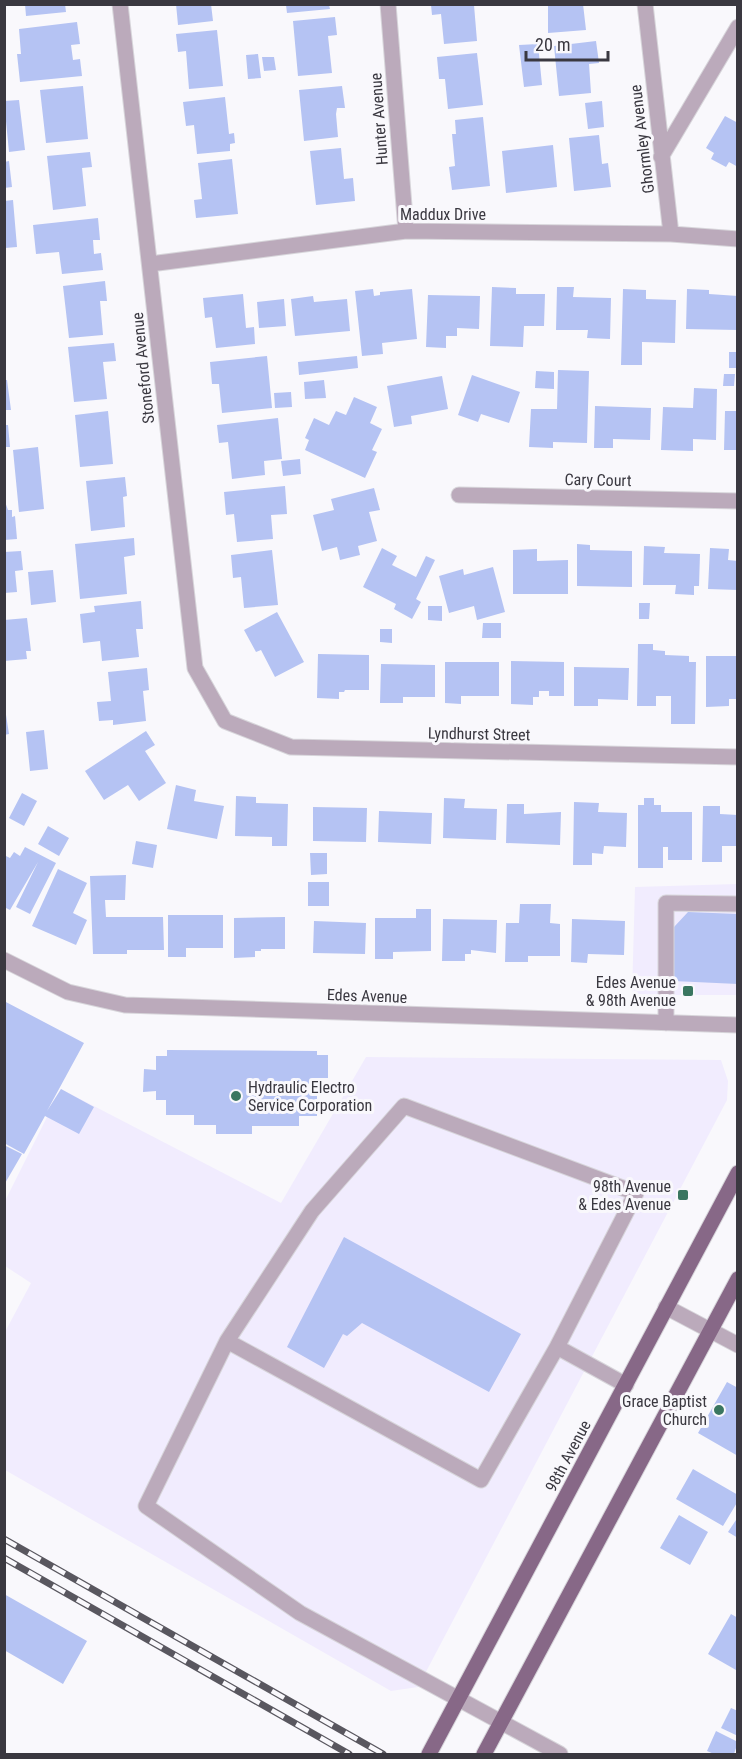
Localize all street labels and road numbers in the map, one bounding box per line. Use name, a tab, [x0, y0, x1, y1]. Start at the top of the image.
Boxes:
street label: Hunter Avenue	[366, 72, 392, 166]
street label: Ghormley Avenue	[626, 83, 658, 195]
street label: Maddux Drive	[400, 205, 486, 224]
street label: Stoneford Avenue	[128, 311, 158, 425]
street label: Cary Court	[564, 470, 632, 490]
street label: Lyndhurst Street	[428, 724, 531, 744]
street label: Edes Avenue	[327, 985, 407, 1007]
street label: 98th Avenue	[541, 1417, 595, 1495]

